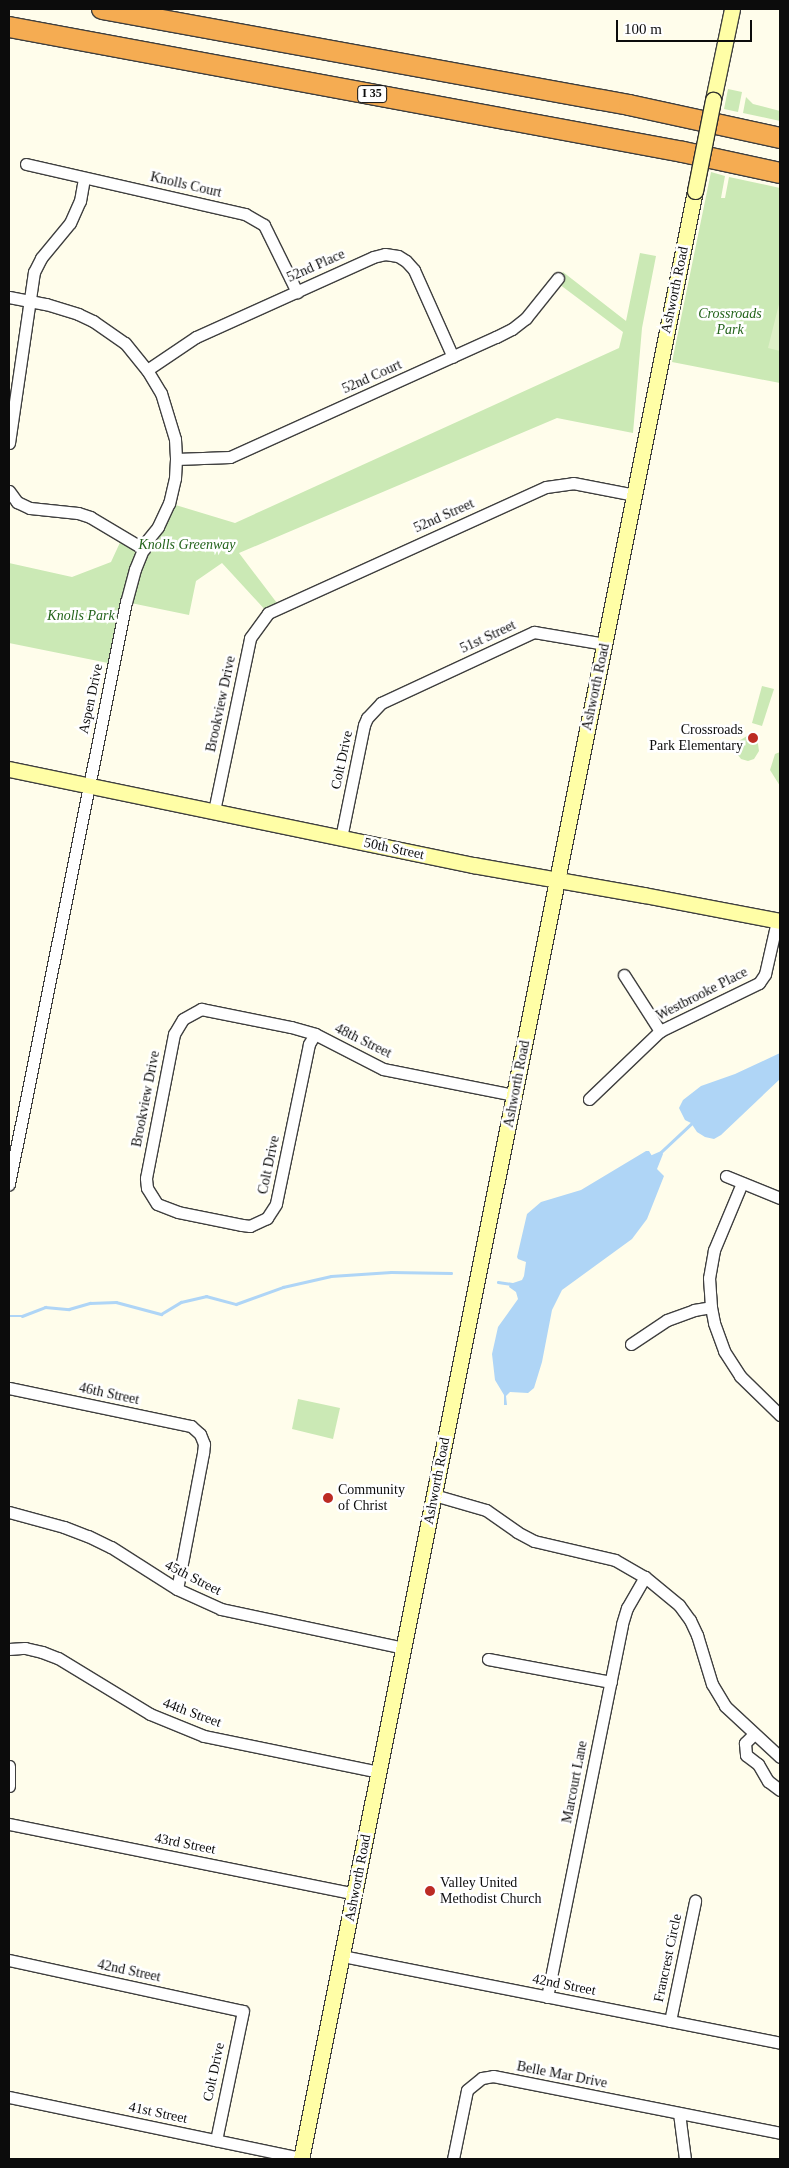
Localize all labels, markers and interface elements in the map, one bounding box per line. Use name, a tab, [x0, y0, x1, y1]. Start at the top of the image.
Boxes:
scale bar	[619, 10, 755, 42]
text: 100 m	[624, 21, 662, 37]
road number: I 35	[357, 85, 387, 104]
street label: Knolls Court	[149, 169, 223, 201]
street label: Ashworth Road	[658, 245, 692, 335]
street label: 52nd Place	[284, 246, 348, 286]
park label: Crossroads Park	[698, 306, 762, 338]
street label: 52nd Court	[340, 356, 404, 398]
street label: 52nd Street	[411, 495, 477, 537]
park label: Knolls Greenway	[138, 537, 236, 553]
park label: Knolls Park	[47, 608, 115, 624]
street label: 51st Street	[457, 617, 519, 657]
street label: Ashworth Road	[579, 642, 613, 732]
street label: Brookview Drive	[203, 655, 239, 753]
street label: Aspen Drive	[75, 662, 107, 736]
place label: Crossroads Park Elementary	[649, 722, 743, 754]
street label: Colt Drive	[328, 729, 356, 791]
marker: Crossroads Park Elementary	[747, 732, 759, 744]
street label: 50th Street	[362, 834, 426, 864]
street label: Westbrooke Place	[653, 964, 751, 1024]
street label: 48th Street	[332, 1020, 394, 1062]
street label: Ashworth Road	[500, 1039, 534, 1129]
street label: Brookview Drive	[128, 1049, 164, 1149]
street label: Colt Drive	[255, 1134, 283, 1196]
street label: 46th Street	[77, 1379, 141, 1409]
street label: Ashworth Road	[420, 1436, 454, 1526]
place label: Community of Christ	[338, 1482, 405, 1514]
marker: Community of Christ	[322, 1492, 334, 1504]
street label: 45th Street	[162, 1557, 224, 1599]
street label: 44th Street	[160, 1695, 224, 1731]
street label: Marcourt Lane	[559, 1739, 591, 1825]
street label: 43rd Street	[153, 1830, 217, 1858]
street label: Ashworth Road	[341, 1833, 375, 1923]
place label: Valley United Methodist Church	[440, 1875, 541, 1908]
marker: Valley United Methodist Church	[424, 1885, 436, 1897]
street label: Francrest Circle	[650, 1912, 686, 2004]
street label: 42nd Street	[96, 1956, 162, 1986]
street label: 42nd Street	[531, 1971, 597, 1999]
street label: Colt Drive	[200, 2041, 228, 2103]
street label: Belle Mar Drive	[515, 2058, 609, 2092]
street label: 41st Street	[127, 2099, 189, 2127]

